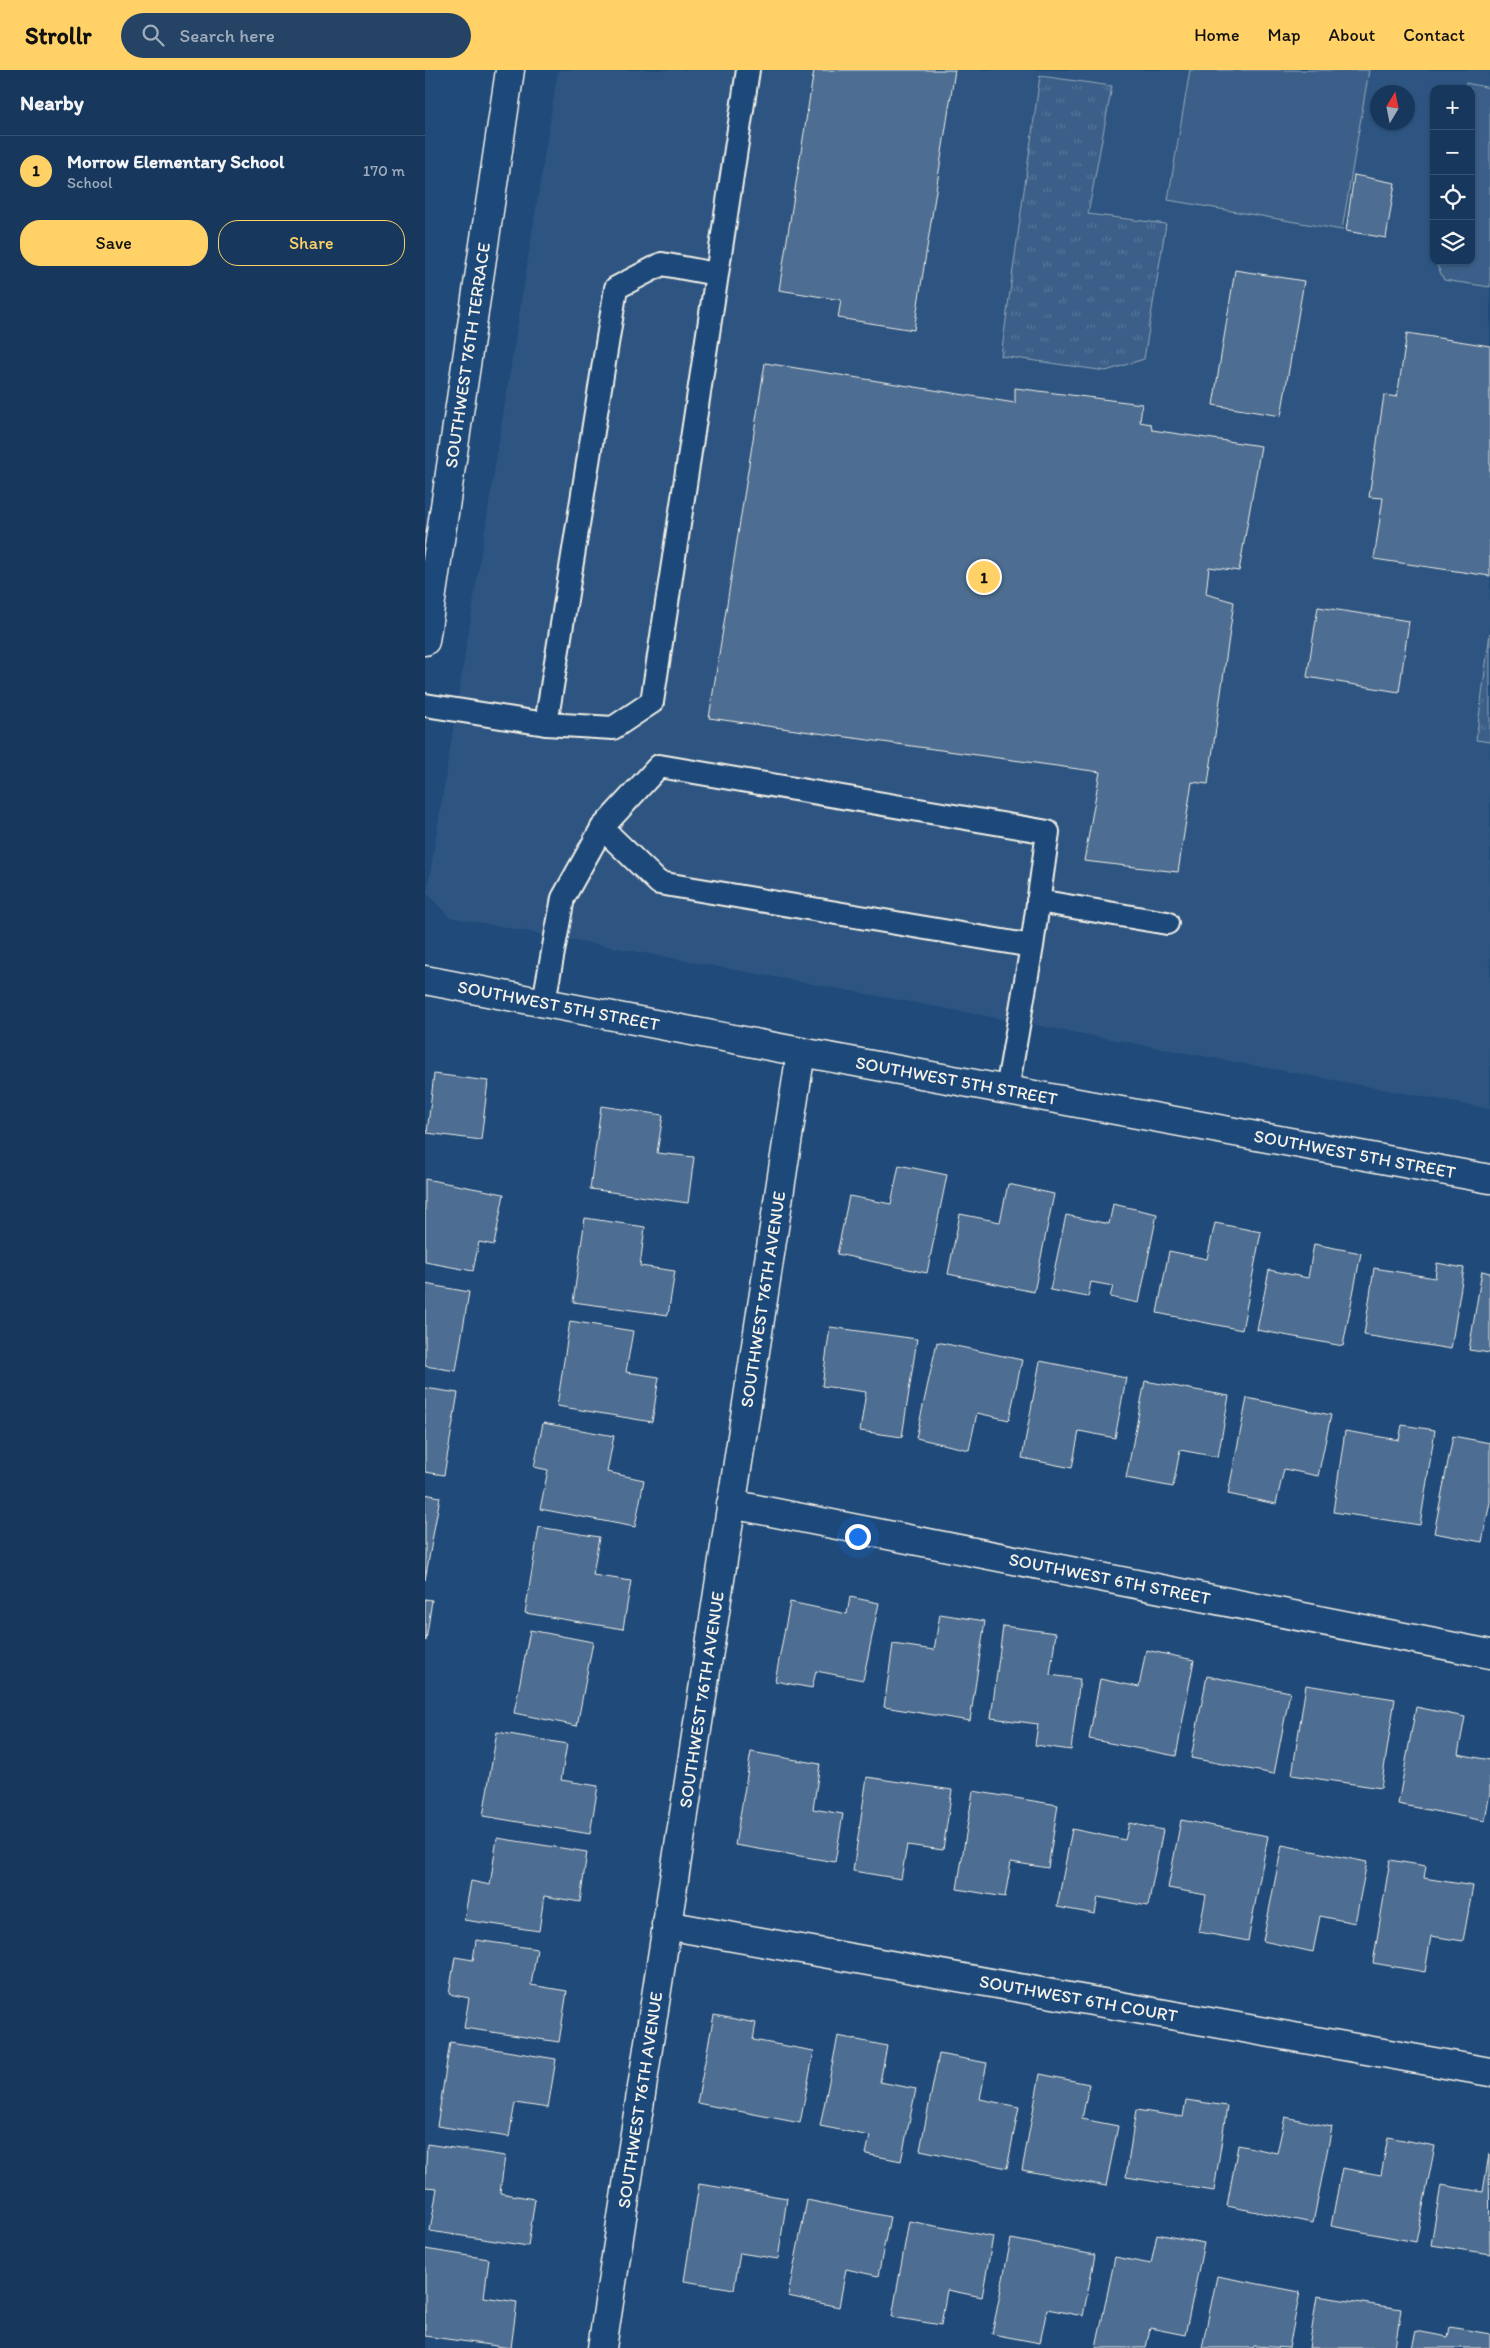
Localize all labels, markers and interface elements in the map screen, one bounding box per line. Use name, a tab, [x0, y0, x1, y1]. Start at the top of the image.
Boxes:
search box	[121, 13, 471, 58]
text: Strollr	[25, 21, 91, 50]
icon: search	[139, 21, 167, 49]
text: Search here	[179, 24, 275, 47]
text: Home	[1194, 24, 1240, 46]
text: Map	[1268, 24, 1301, 46]
text: About	[1329, 24, 1375, 46]
text: Contact	[1403, 24, 1465, 46]
north arrow	[1370, 85, 1415, 130]
map controls	[1430, 85, 1475, 265]
button: +	[1430, 85, 1475, 130]
text: Nearby	[20, 90, 84, 115]
button: −	[1430, 130, 1475, 175]
text: Morrow Elementary School	[67, 150, 284, 173]
text: 1	[32, 161, 40, 180]
text: 170 m	[363, 161, 405, 180]
text: School	[67, 173, 113, 192]
button: locate	[1430, 175, 1475, 220]
button: Save	[20, 220, 208, 266]
button: Share	[218, 220, 405, 266]
button: layers	[1430, 220, 1475, 265]
street label: SOUTHWEST 76TH TERRACE	[440, 241, 495, 469]
pin: 1	[968, 558, 1000, 596]
street label: SOUTHWEST 5TH STREET	[456, 975, 661, 1036]
street label: SOUTHWEST 5TH STREET	[854, 1051, 1059, 1110]
street label: SOUTHWEST 5TH STREET	[1252, 1125, 1458, 1183]
street label: SOUTHWEST 76TH AVENUE	[736, 1189, 791, 1409]
your location	[845, 1524, 871, 1550]
street label: SOUTHWEST 6TH STREET	[1007, 1548, 1212, 1610]
street label: SOUTHWEST 76TH AVENUE	[674, 1590, 729, 1809]
street label: SOUTHWEST 6TH COURT	[978, 1970, 1179, 2027]
street label: SOUTHWEST 76TH AVENUE	[613, 1990, 668, 2210]

